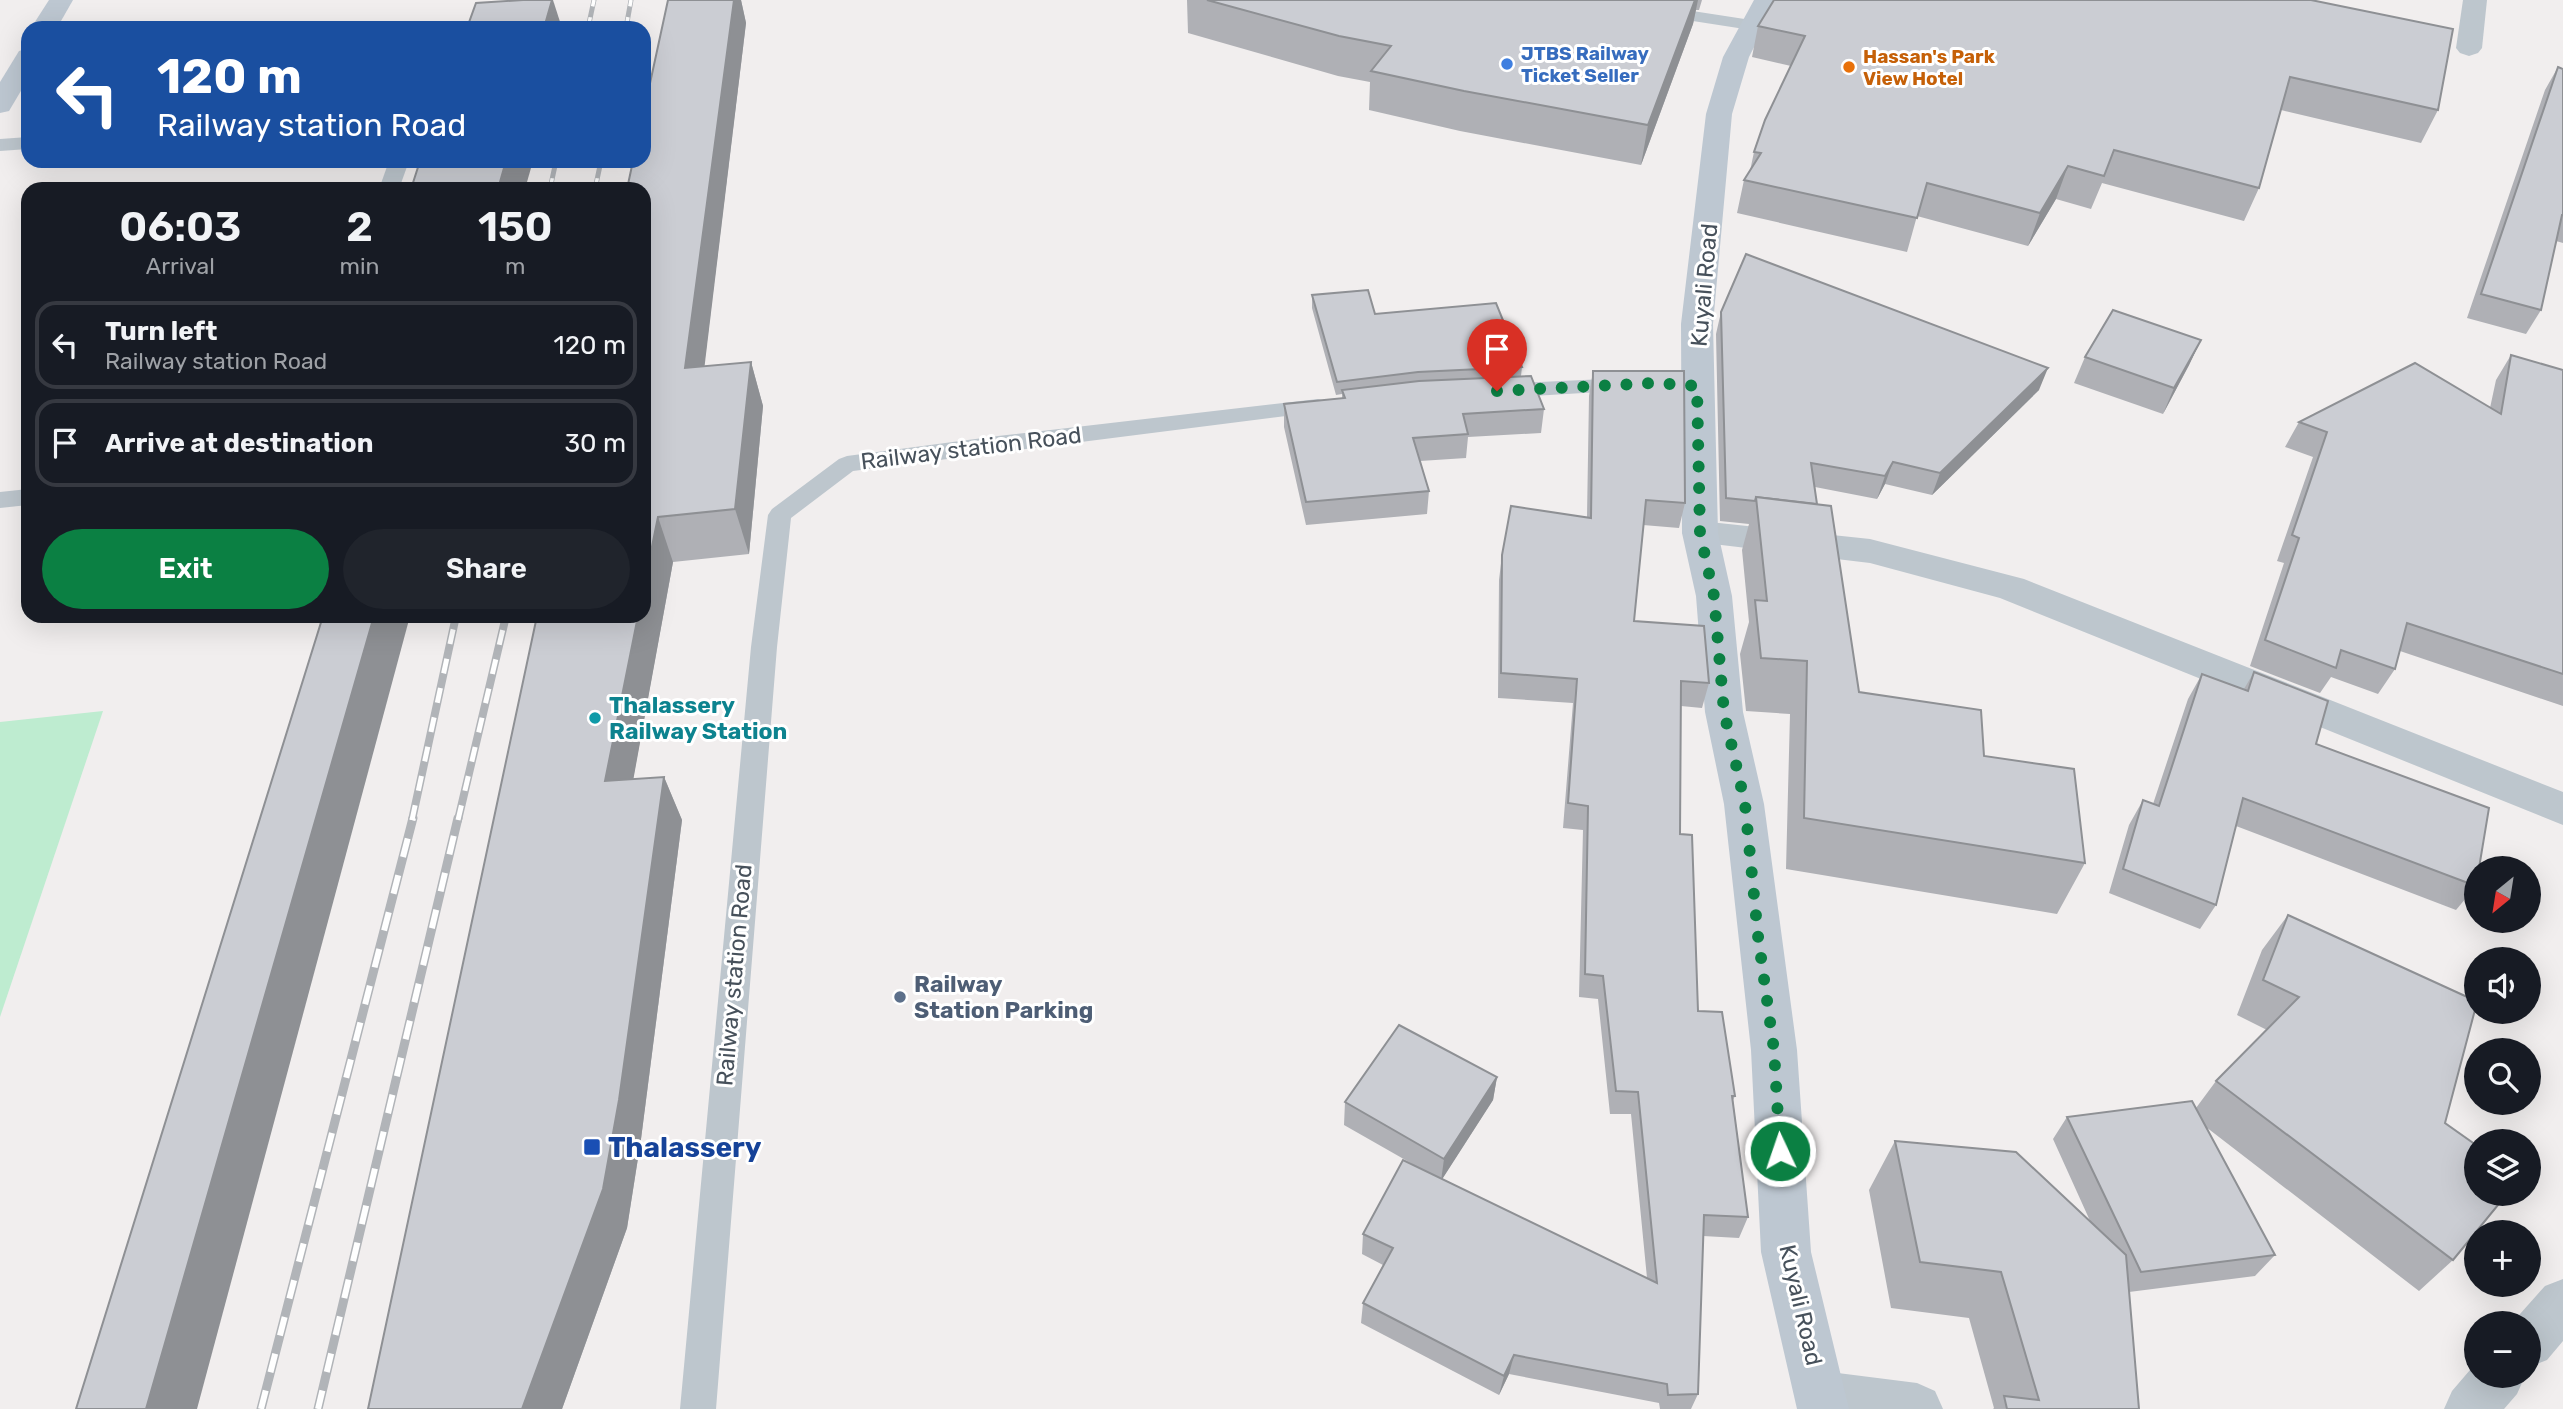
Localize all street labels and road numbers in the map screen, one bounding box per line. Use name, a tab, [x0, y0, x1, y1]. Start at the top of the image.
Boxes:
street label: Kuyali Road	[1685, 222, 1723, 348]
street label: Railway station Road	[859, 421, 1083, 475]
street label: Railway station Road	[710, 863, 758, 1087]
street label: Kuyali Road	[1773, 1242, 1829, 1368]

